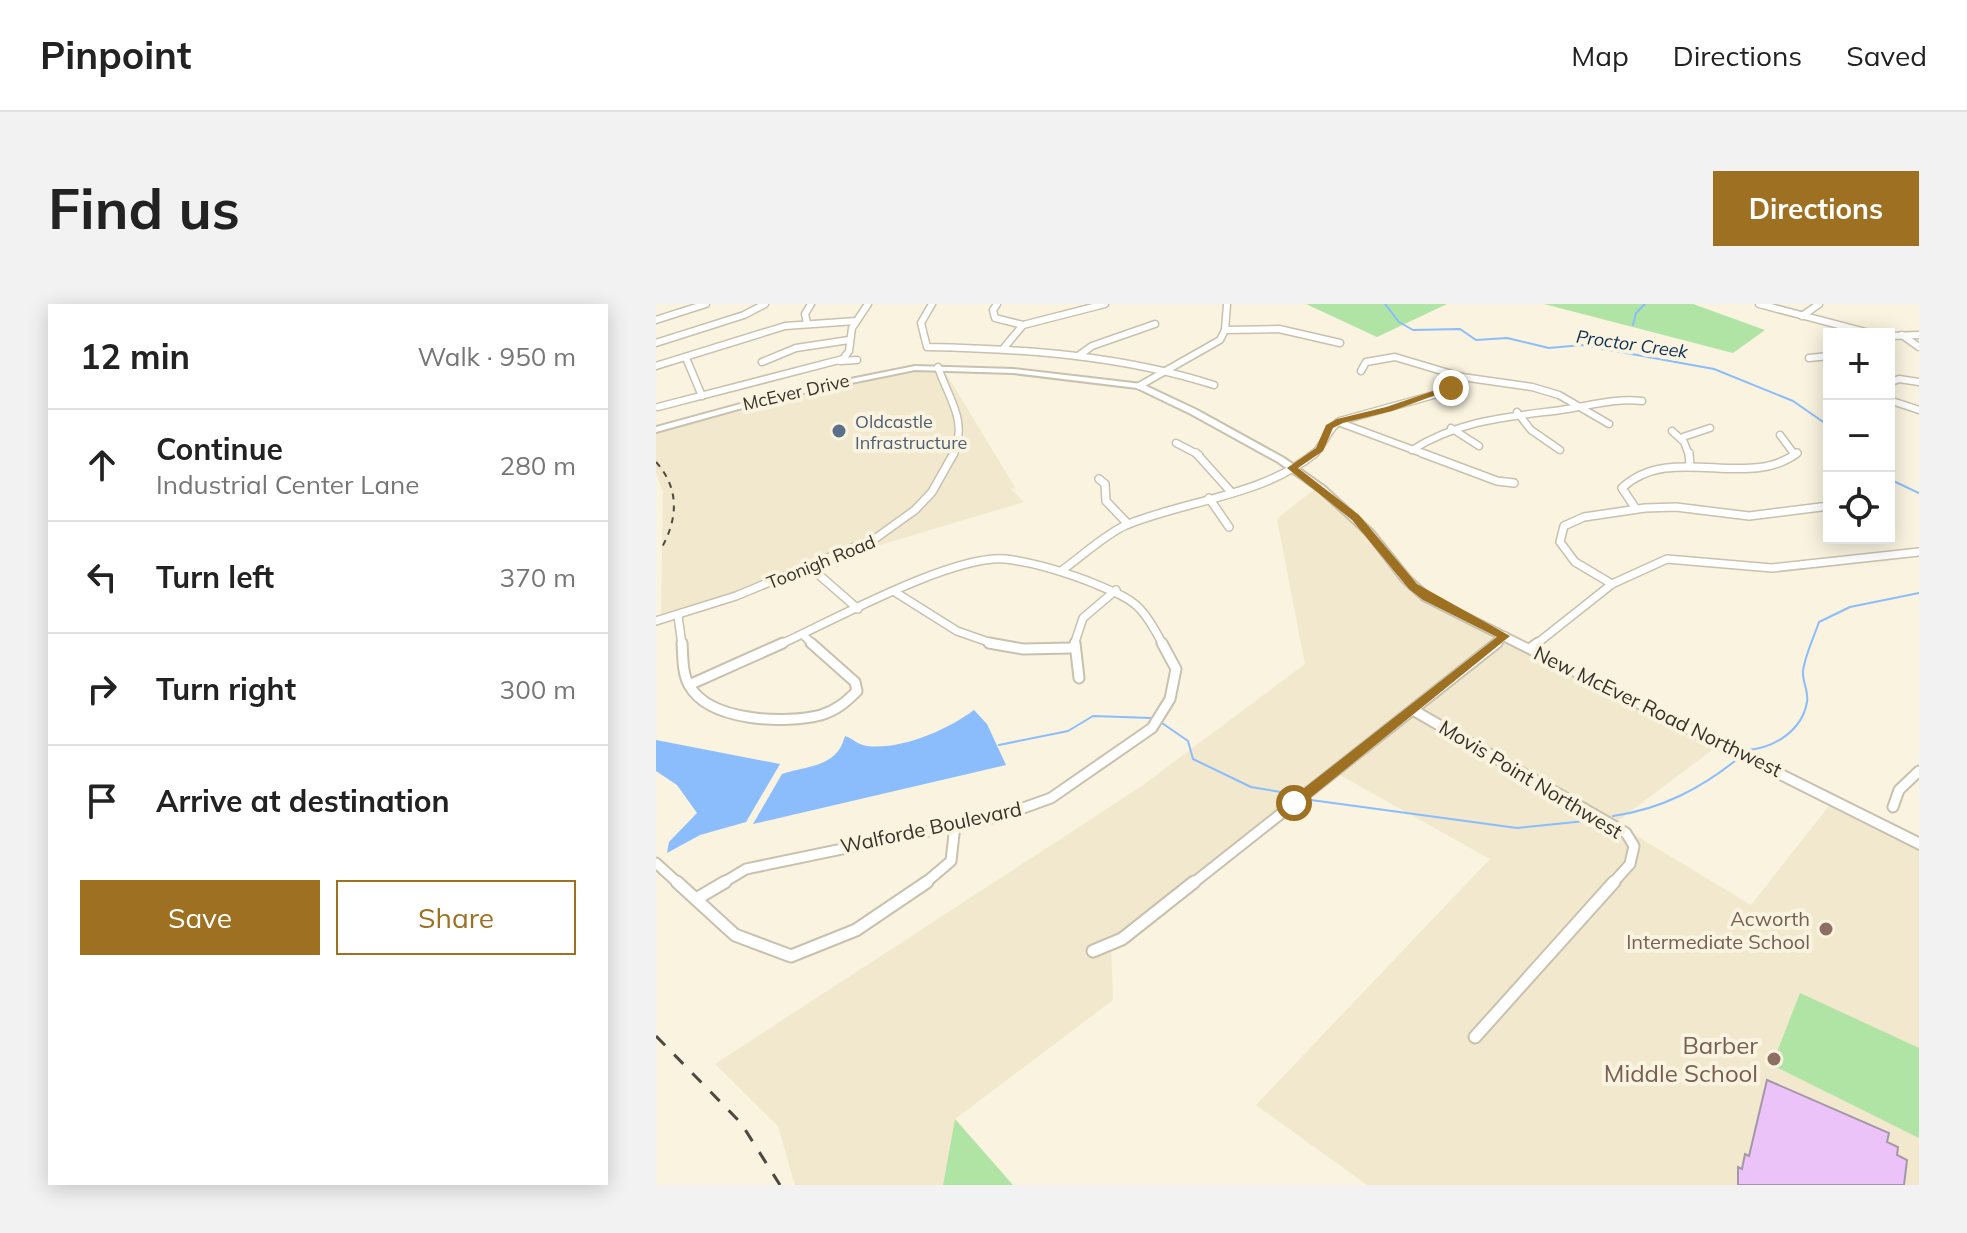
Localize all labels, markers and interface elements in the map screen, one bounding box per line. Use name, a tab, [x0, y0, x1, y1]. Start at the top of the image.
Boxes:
text: Pinpoint	[40, 31, 191, 79]
text: Map	[1571, 38, 1629, 73]
text: Directions	[1673, 38, 1802, 73]
text: Saved	[1846, 38, 1927, 73]
button: Directions	[1713, 171, 1919, 246]
text: Find us	[48, 173, 240, 243]
water label: Proctor Creek	[1575, 325, 1690, 363]
map controls	[1823, 328, 1895, 544]
button: +	[1823, 328, 1895, 400]
text: 12 min	[80, 335, 190, 378]
text: Walk · 950 m	[417, 340, 576, 373]
street label: McEver Drive	[740, 369, 852, 415]
route end	[1433, 370, 1469, 406]
button: −	[1823, 400, 1895, 472]
place label: Oldcastle Infrastructure	[855, 410, 967, 454]
marker: Oldcastle Infrastructure	[830, 422, 848, 440]
text: Continue	[156, 430, 283, 468]
icon: ahead	[80, 443, 124, 487]
text: 280 m	[500, 449, 576, 482]
text: Industrial Center Lane	[156, 468, 419, 501]
button: locate	[1823, 472, 1895, 544]
street label: Toonigh Road	[763, 530, 879, 594]
icon: left	[80, 555, 124, 599]
text: Turn left	[156, 558, 274, 596]
text: 370 m	[500, 561, 576, 594]
street label: New McEver Road Northwest	[1530, 640, 1786, 782]
icon: right	[80, 667, 124, 711]
text: Turn right	[156, 670, 296, 708]
text: 300 m	[500, 673, 576, 706]
street label: Movis Point Northwest	[1435, 714, 1627, 844]
icon: arrive	[80, 779, 124, 823]
text: Arrive at destination	[156, 782, 450, 820]
route start	[1276, 785, 1312, 821]
street label: Walforde Boulevard	[838, 796, 1024, 858]
button: Save	[80, 880, 320, 955]
button: Share	[336, 880, 576, 955]
place label: Acworth Intermediate School	[1626, 906, 1810, 954]
marker: Acworth Intermediate School	[1817, 920, 1835, 938]
place label: Barber Middle School	[1604, 1030, 1758, 1088]
marker: Barber Middle School	[1765, 1050, 1783, 1068]

